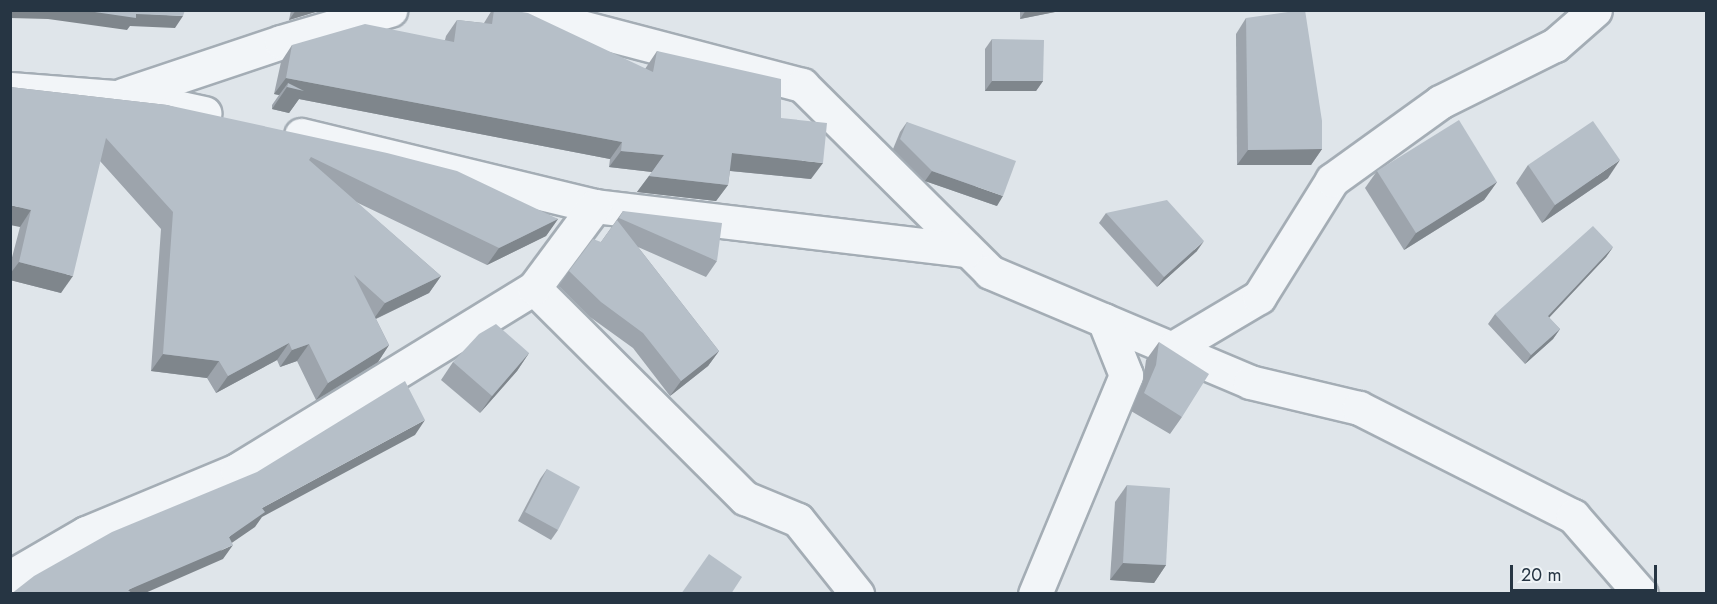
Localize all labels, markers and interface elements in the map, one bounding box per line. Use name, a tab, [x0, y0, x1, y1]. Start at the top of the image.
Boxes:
scale bar	[1513, 553, 1660, 591]
text: 20 m	[1521, 562, 1561, 588]

